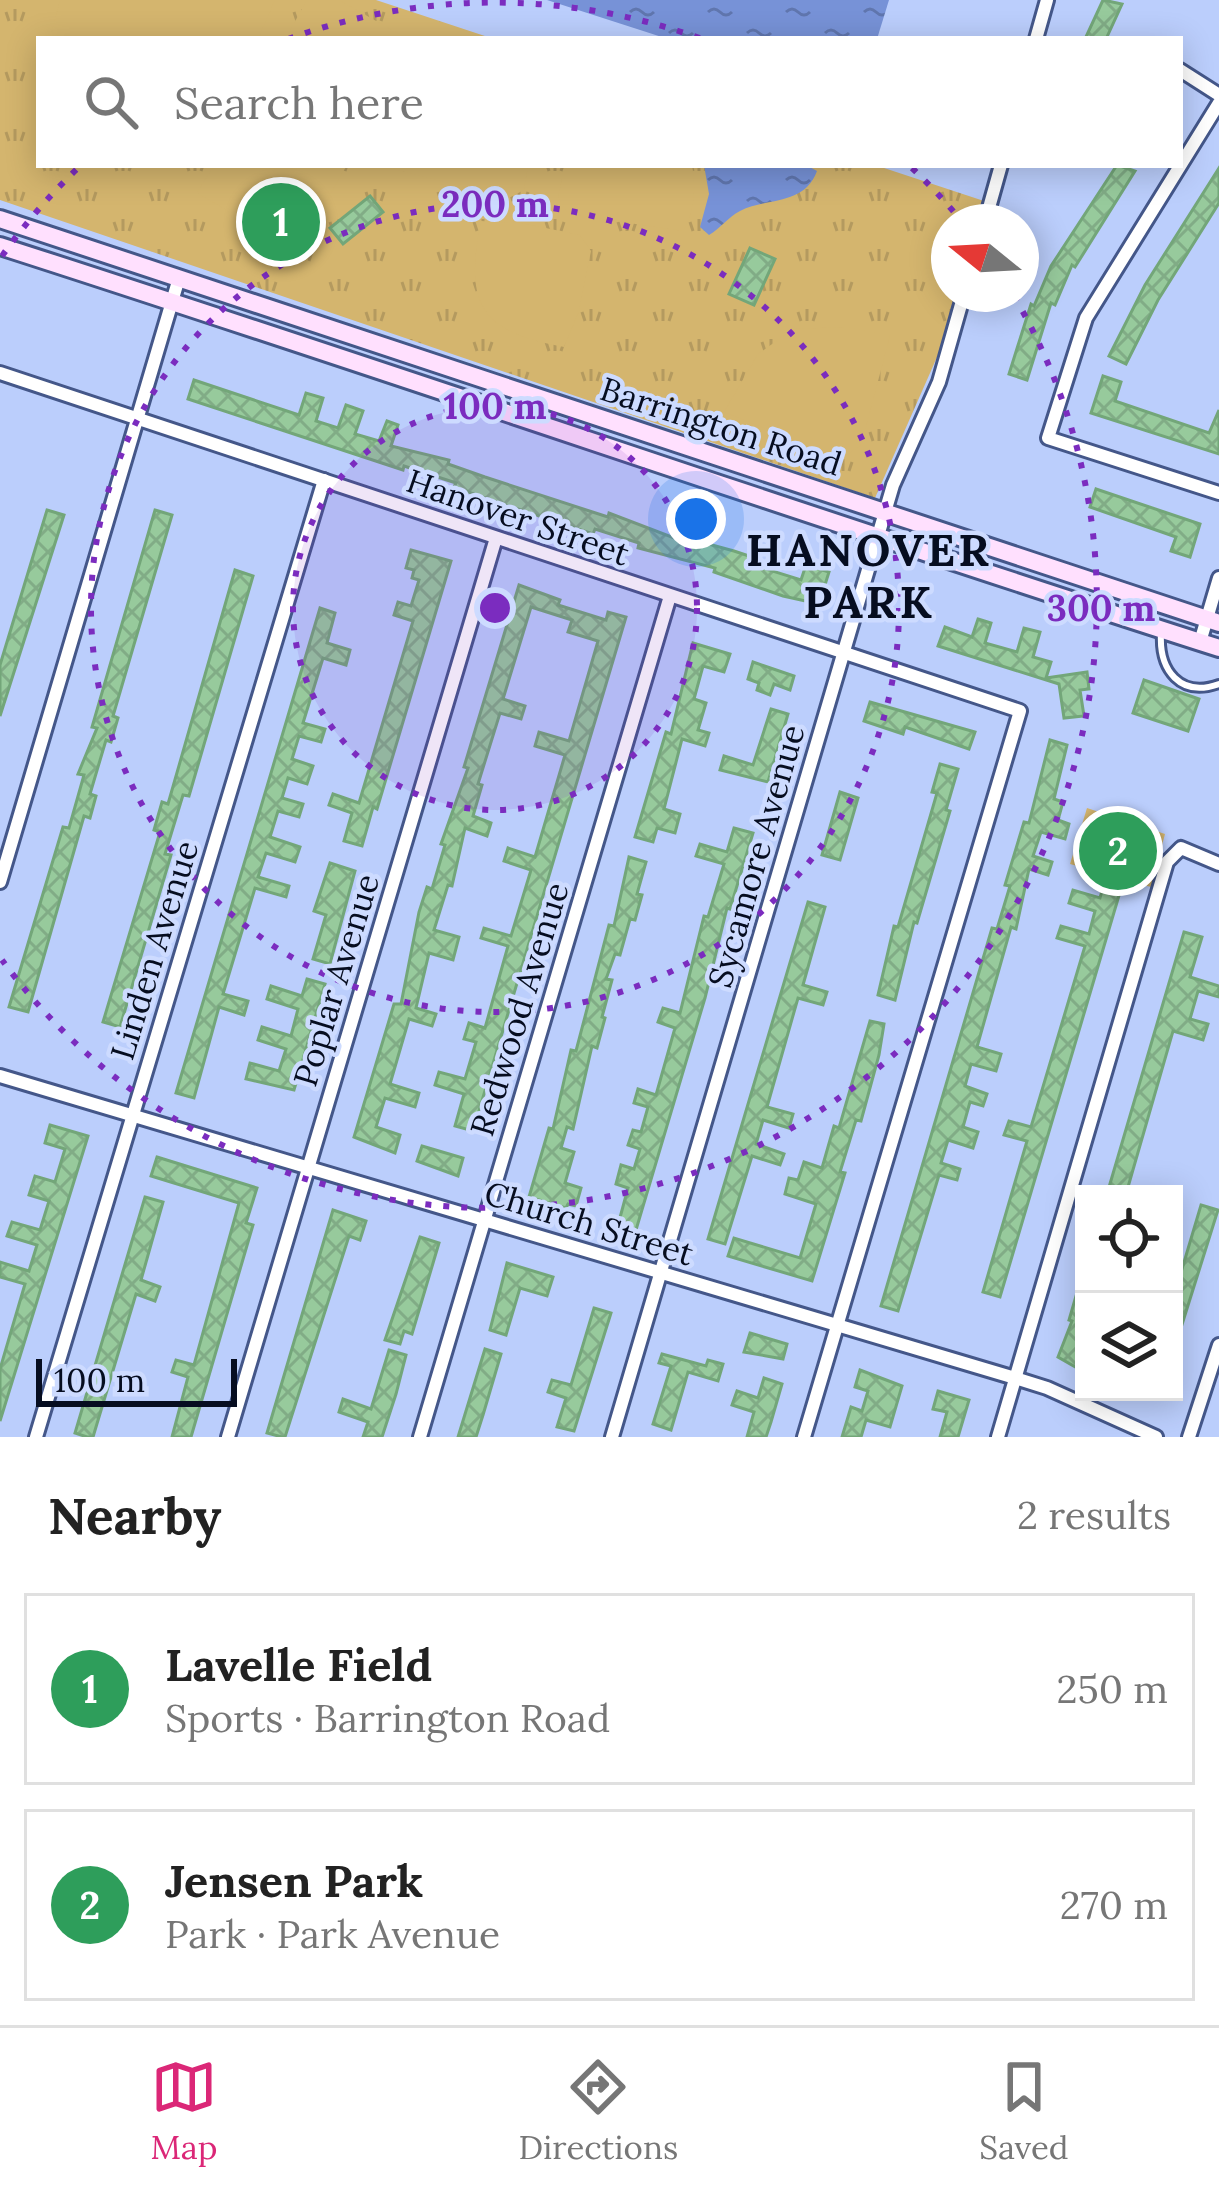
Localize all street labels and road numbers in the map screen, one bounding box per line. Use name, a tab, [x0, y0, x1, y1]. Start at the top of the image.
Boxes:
street label: Barrington Road	[595, 367, 847, 485]
street label: Hanover Street	[401, 459, 635, 575]
street label: Sycamore Avenue	[698, 720, 814, 992]
street label: Linden Avenue	[101, 835, 207, 1065]
street label: Poplar Avenue	[284, 869, 388, 1091]
street label: Redwood Avenue	[460, 877, 578, 1141]
street label: Church Street	[480, 1171, 699, 1275]

